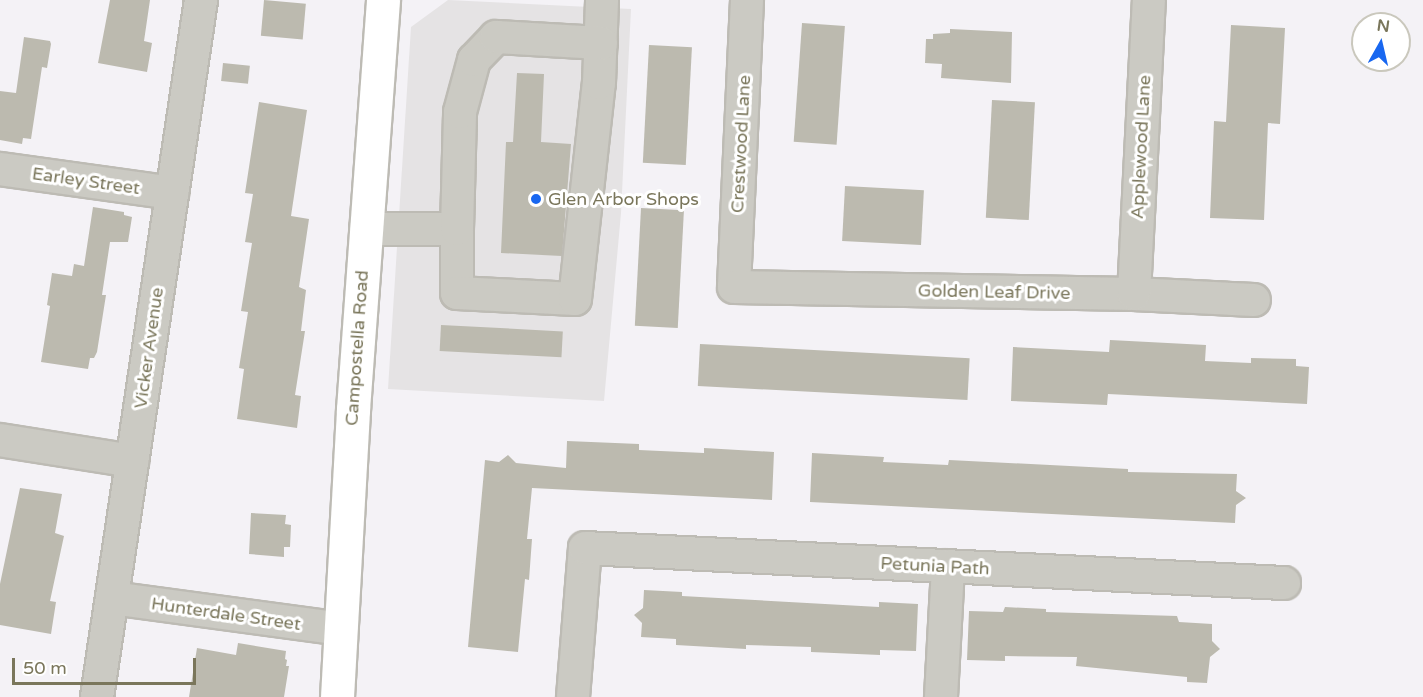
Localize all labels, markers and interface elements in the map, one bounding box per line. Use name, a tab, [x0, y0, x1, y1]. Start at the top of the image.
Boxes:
north arrow	[1351, 12, 1411, 72]
text: N	[1375, 15, 1391, 37]
street label: Crestwood Lane	[727, 74, 755, 214]
street label: Applewood Lane	[1126, 74, 1156, 220]
street label: Earley Street	[31, 163, 141, 199]
place label: Glen Arbor Shops	[548, 188, 699, 210]
marker: Glen Arbor Shops	[529, 192, 543, 206]
street label: Campostella Road	[341, 269, 373, 427]
street label: Golden Leaf Drive	[918, 280, 1070, 304]
street label: Vicker Avenue	[130, 286, 168, 410]
street label: Petunia Path	[880, 552, 990, 580]
street label: Hunterdale Street	[150, 593, 302, 635]
scale bar	[15, 646, 200, 684]
text: 50 m	[23, 657, 67, 679]

